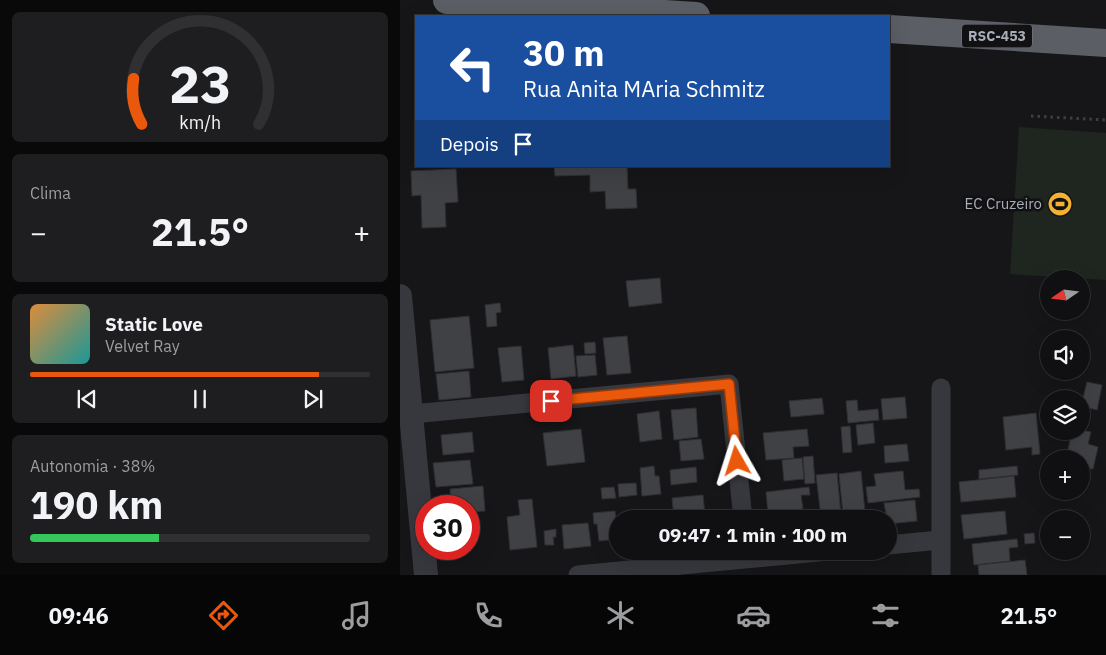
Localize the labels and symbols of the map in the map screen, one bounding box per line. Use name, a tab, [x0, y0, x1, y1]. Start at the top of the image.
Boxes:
road number: RSC-453	[962, 24, 1032, 48]
sports icon: EC Cruzeiro	[1047, 191, 1073, 217]
place label: EC Cruzeiro	[964, 194, 1042, 213]
north arrow	[1040, 270, 1090, 320]
pin	[530, 380, 572, 422]
position arrow	[710, 434, 762, 486]
speed limit sign: 30	[415, 495, 480, 560]

